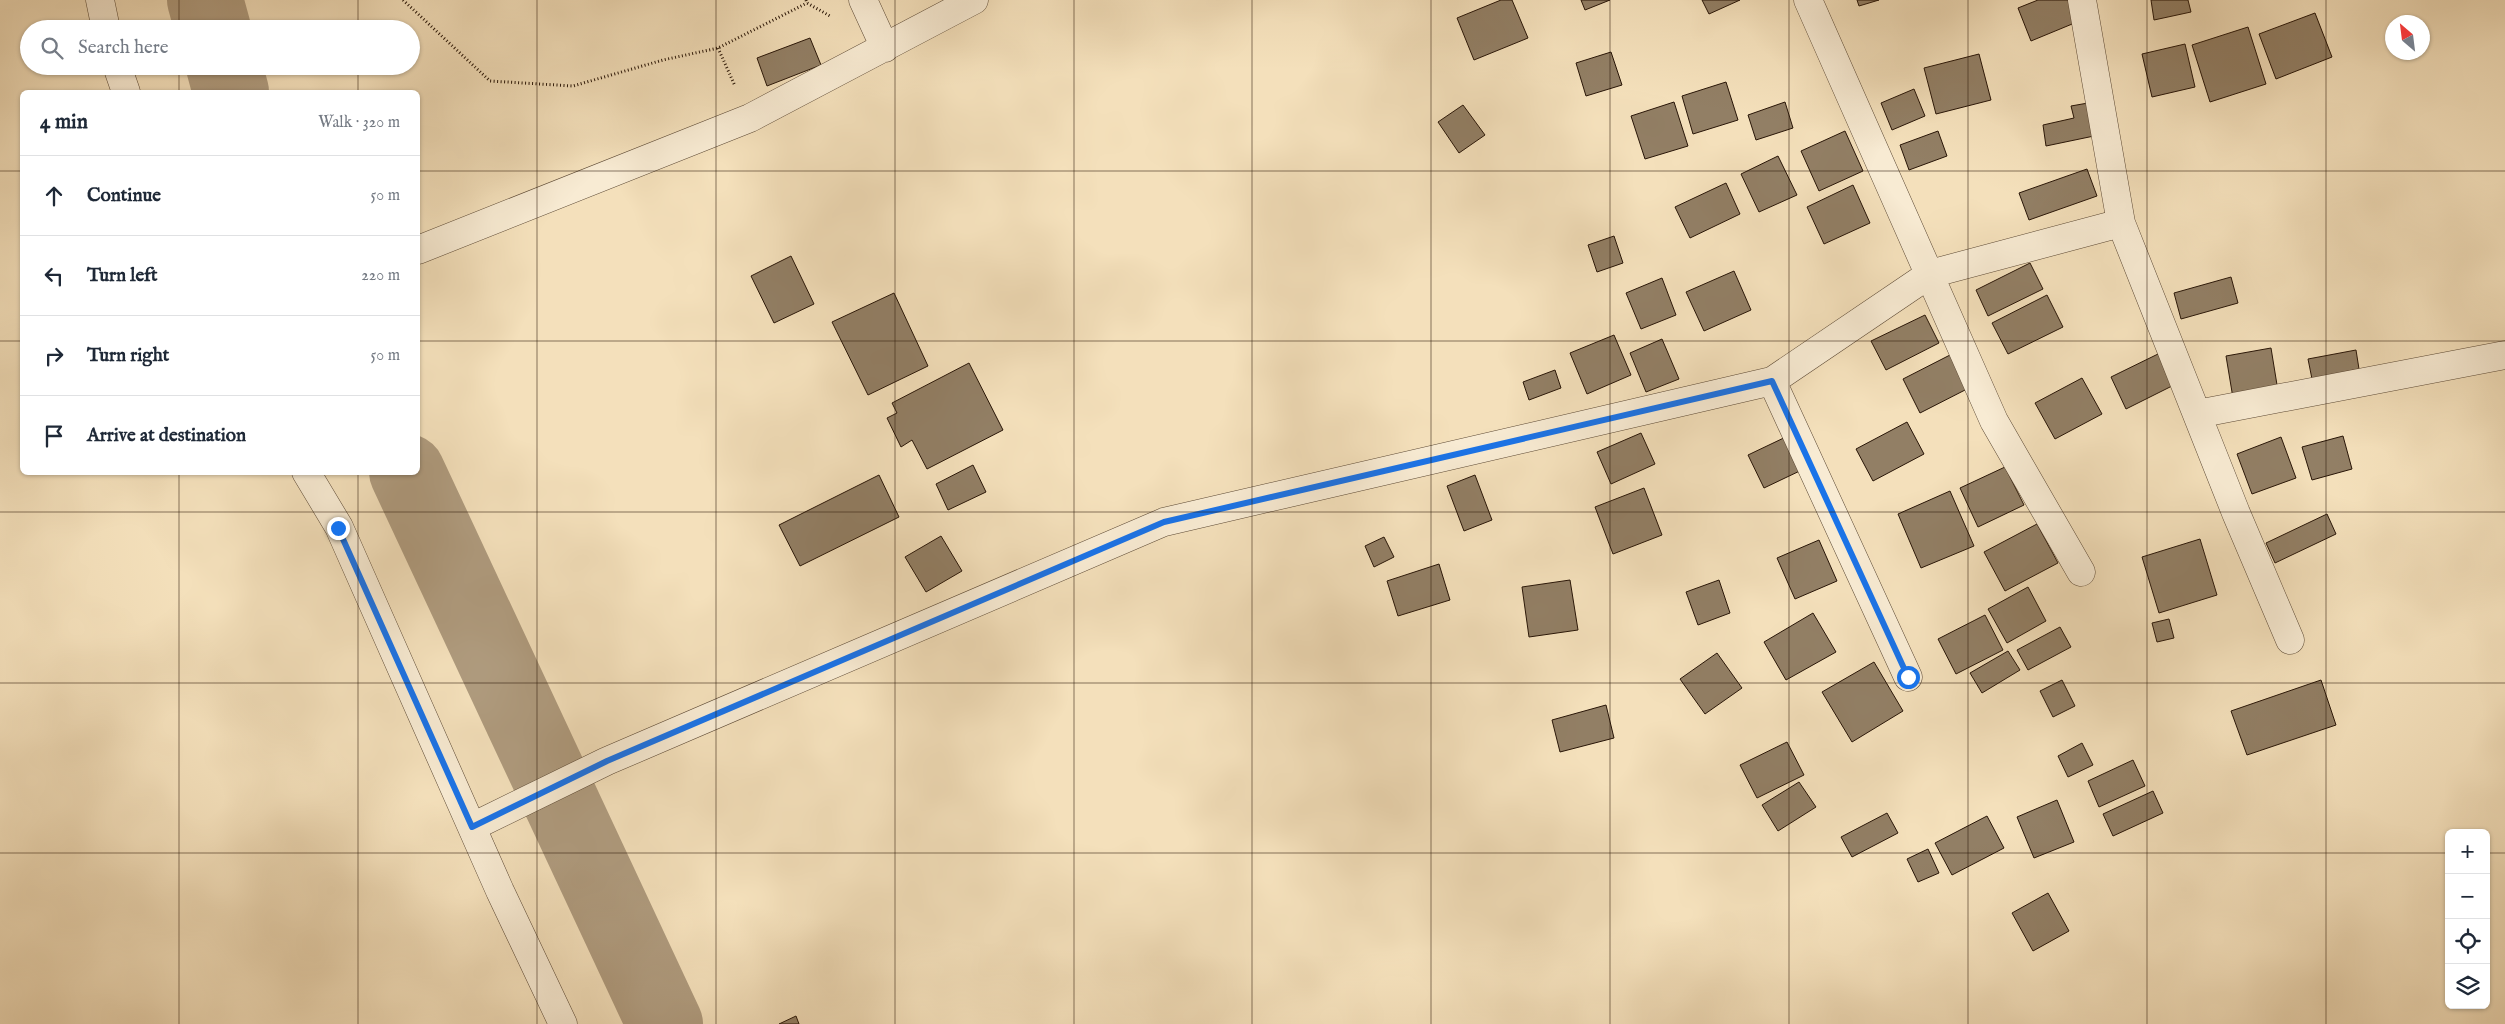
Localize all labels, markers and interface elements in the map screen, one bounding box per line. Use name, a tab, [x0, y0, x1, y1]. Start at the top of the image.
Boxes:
north arrow	[2385, 15, 2430, 60]
search box	[20, 20, 420, 75]
icon: search	[38, 34, 66, 62]
text: Search here	[78, 36, 169, 60]
text: 4 min	[40, 109, 88, 136]
text: Walk · 320 m	[318, 113, 400, 133]
icon: ahead	[40, 182, 68, 210]
text: Continue	[87, 184, 161, 208]
text: 50 m	[371, 186, 400, 206]
icon: left	[40, 262, 68, 290]
text: Turn left	[87, 264, 158, 288]
text: 220 m	[361, 266, 400, 286]
icon: right	[40, 342, 68, 370]
text: Turn right	[87, 344, 169, 368]
text: 50 m	[371, 346, 400, 366]
icon: arrive	[40, 422, 68, 450]
text: Arrive at destination	[87, 424, 246, 448]
route end	[327, 517, 350, 540]
route start	[1897, 666, 1920, 689]
map controls	[2445, 829, 2490, 1009]
button: +	[2445, 829, 2490, 874]
button: −	[2445, 874, 2490, 919]
button: locate	[2445, 919, 2490, 964]
button: layers	[2445, 964, 2490, 1009]

